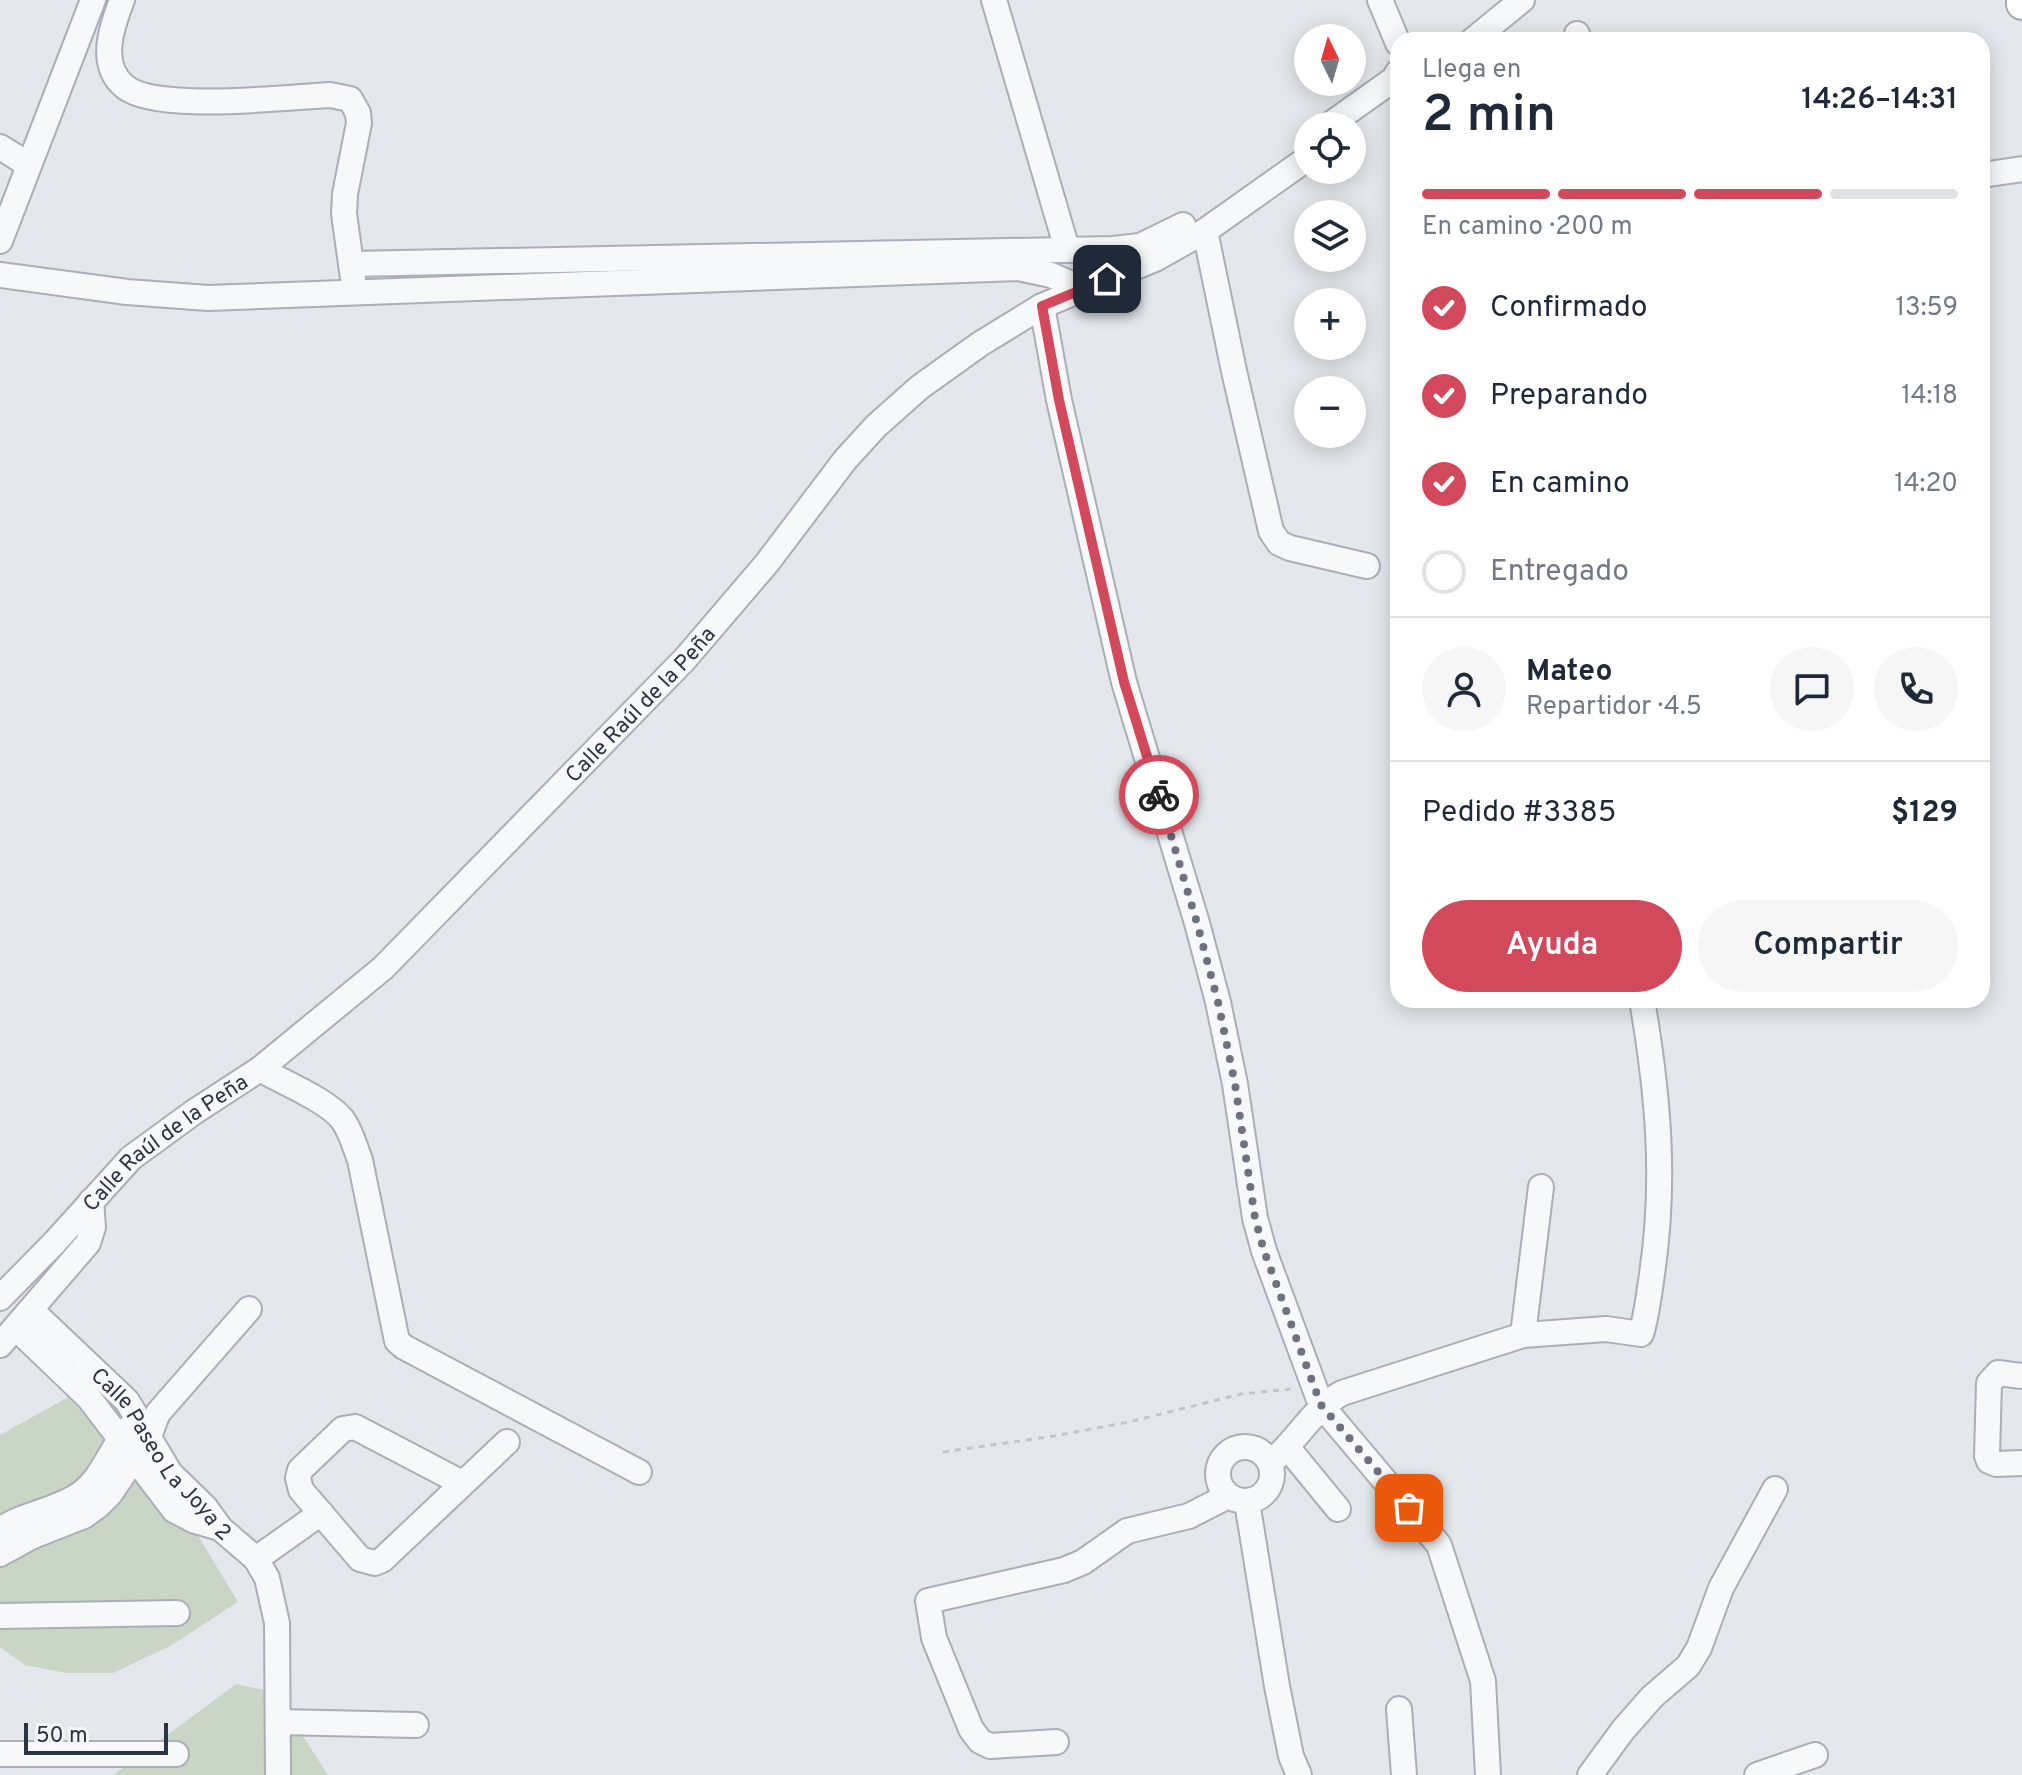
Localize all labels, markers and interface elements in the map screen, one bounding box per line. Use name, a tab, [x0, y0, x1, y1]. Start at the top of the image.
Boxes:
north arrow	[1294, 24, 1366, 96]
map controls	[1294, 24, 1366, 448]
text: Llega en	[1422, 54, 1521, 87]
text: 14:26–14:31	[1801, 82, 1958, 119]
text: 2 min	[1422, 84, 1556, 150]
button: locate	[1294, 112, 1366, 184]
button: layers	[1294, 200, 1366, 272]
text: En camino · 200 m	[1422, 211, 1633, 244]
pin	[1073, 245, 1141, 313]
icon: home	[1085, 257, 1129, 301]
icon: check	[1422, 286, 1466, 330]
button: +	[1294, 288, 1366, 360]
text: Confirmado	[1490, 290, 1648, 327]
text: 13:59	[1895, 292, 1958, 325]
icon: check	[1422, 374, 1466, 418]
button: −	[1294, 376, 1366, 448]
text: Preparando	[1490, 378, 1648, 415]
text: 14:18	[1901, 380, 1958, 413]
icon: check	[1422, 462, 1466, 506]
text: En camino	[1490, 466, 1630, 503]
text: 14:20	[1894, 468, 1958, 501]
text: Entregado	[1490, 554, 1629, 591]
street label: Calle Raúl de la Peña	[561, 622, 722, 789]
button: person	[1422, 647, 1506, 731]
button: chat	[1770, 647, 1854, 731]
button: phone	[1874, 647, 1958, 731]
text: Mateo	[1526, 654, 1612, 691]
text: Repartidor · 4.5	[1526, 691, 1702, 724]
courier	[1119, 755, 1199, 835]
icon: bike	[1137, 773, 1181, 817]
text: Pedido #3385	[1422, 795, 1616, 832]
text: $129	[1891, 795, 1958, 832]
button: Ayuda	[1422, 900, 1682, 992]
button: Compartir	[1698, 900, 1958, 992]
street label: Calle Raúl de la Peña	[78, 1069, 254, 1218]
street label: Calle Paseo La Joya 2	[84, 1363, 236, 1548]
pin	[1375, 1474, 1443, 1542]
icon: bag	[1387, 1486, 1431, 1530]
scale bar	[24, 1719, 168, 1755]
text: 50 m	[36, 1723, 88, 1750]

